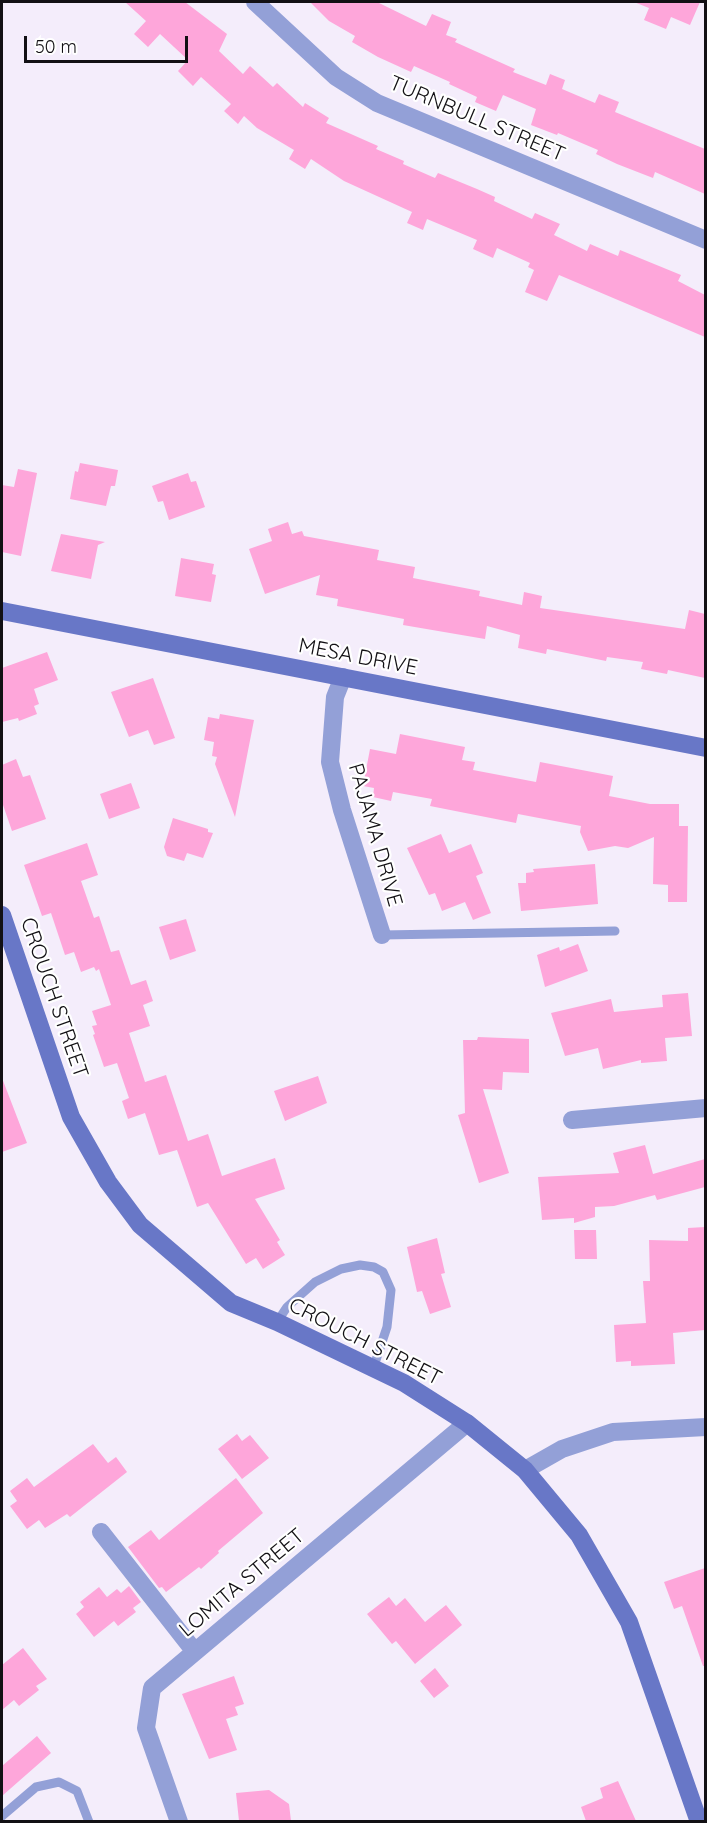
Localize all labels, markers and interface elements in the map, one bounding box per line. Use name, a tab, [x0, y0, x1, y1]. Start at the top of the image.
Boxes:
scale bar	[27, 24, 190, 62]
text: 50 m	[35, 35, 77, 58]
street label: TURNBULL STREET	[385, 71, 569, 167]
street label: MESA DRIVE	[296, 633, 420, 681]
street label: PAJAMA DRIVE	[343, 761, 407, 909]
street label: CROUCH STREET	[15, 914, 93, 1082]
street label: CROUCH STREET	[284, 1293, 446, 1391]
street label: LOMITA STREET	[174, 1523, 310, 1643]

